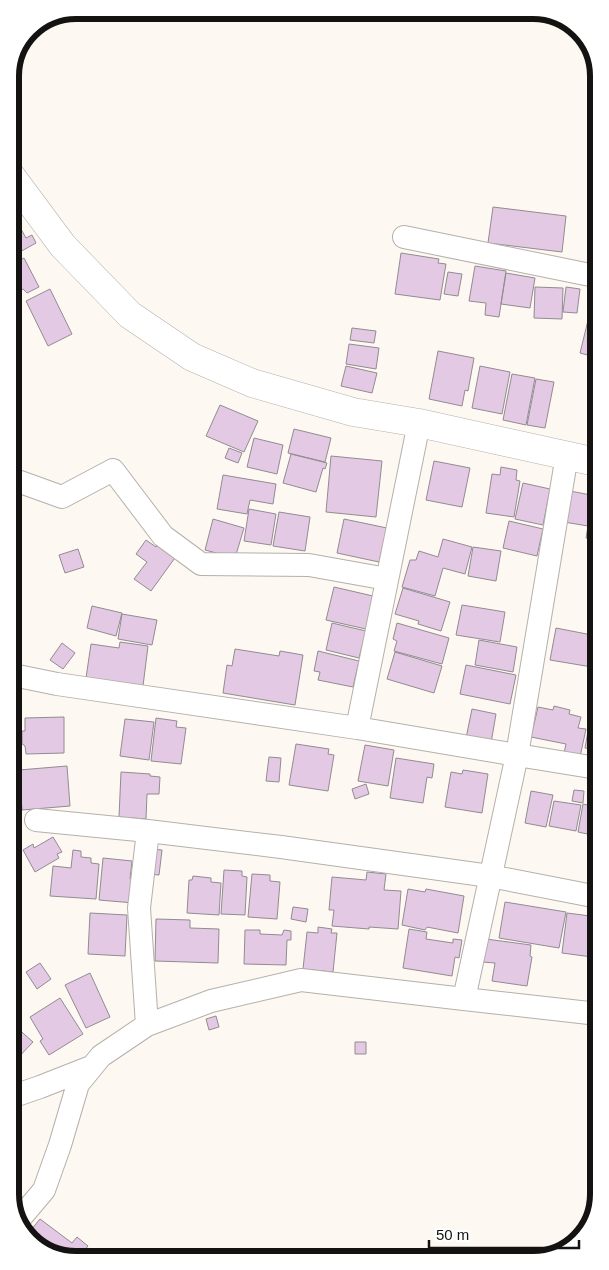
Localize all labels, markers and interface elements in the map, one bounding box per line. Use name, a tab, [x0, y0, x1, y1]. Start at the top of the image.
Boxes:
scale bar	[429, 1218, 579, 1250]
text: 50 m	[436, 1226, 469, 1243]

